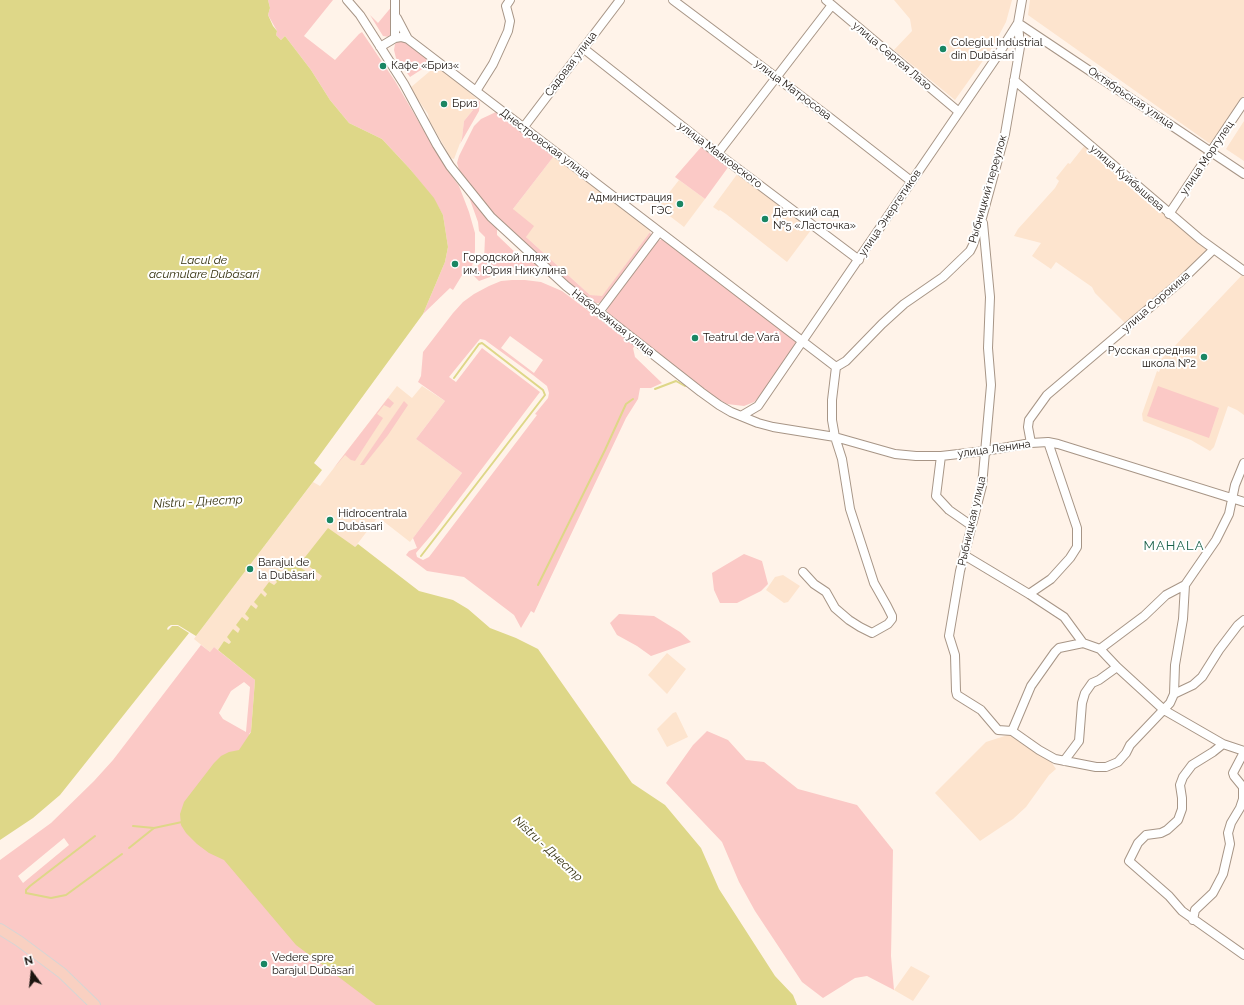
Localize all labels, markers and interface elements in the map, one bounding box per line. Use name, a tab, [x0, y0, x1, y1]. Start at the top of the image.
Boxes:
street label: улица Сергея Лазо	[850, 19, 934, 93]
street label: Садовая улица	[542, 29, 600, 99]
place label: Colegiul Industrial din Dubăsari	[951, 36, 1043, 62]
marker: Colegiul Industrial din Dubăsari	[938, 44, 948, 54]
street label: улица Матросова	[752, 57, 834, 123]
place label: Кафе «Бриз«	[391, 59, 459, 73]
marker: Кафе «Бриз«	[378, 61, 388, 71]
street label: Октябрьская улица	[1085, 64, 1177, 132]
place label: Бриз	[452, 97, 478, 111]
marker: Бриз	[439, 99, 449, 109]
street label: Днестровская улица	[498, 106, 592, 182]
street label: улица Маяковского	[675, 119, 765, 191]
street label: улица Моргулец	[1177, 119, 1237, 197]
street label: Рыбницкий переулок	[966, 133, 1010, 245]
street label: улица Куйбышева	[1087, 142, 1167, 214]
street label: улица Энергетиков	[856, 167, 924, 259]
place label: Администрация ГЭС	[588, 191, 672, 217]
marker: Администрация ГЭС	[675, 199, 685, 209]
place label: Детский сад №5 «Ласточка»	[773, 206, 856, 232]
marker: Детский сад №5 «Ласточка»	[760, 214, 770, 224]
place label: Городской пляж им. Юрия Никулина	[463, 251, 566, 277]
water label: Lacul de acumulare Dubăsari	[149, 253, 259, 281]
marker: Городской пляж им. Юрия Никулина	[450, 259, 460, 269]
street label: улица Сорокина	[1119, 269, 1193, 335]
street label: Набережная улица	[569, 287, 657, 359]
place label: Teatrul de Vară	[703, 331, 780, 345]
marker: Teatrul de Vară	[690, 333, 700, 343]
place label: Русская средняя школа №2	[1108, 344, 1196, 370]
marker: Русская средняя школа №2	[1199, 352, 1209, 362]
street label: улица Ленина	[957, 437, 1031, 461]
street label: Рыбницкая улица	[955, 475, 989, 567]
water label: Nistru - Днестр	[153, 492, 243, 512]
place label: Hidrocentrala Dubăsari	[338, 507, 407, 533]
marker: Hidrocentrala Dubăsari	[325, 515, 335, 525]
district label: MAHALA	[1144, 538, 1204, 554]
place label: Barajul de la Dubăsari	[258, 556, 315, 582]
marker: Barajul de la Dubăsari	[245, 564, 255, 574]
water label: Nistru - Днестр	[510, 813, 586, 885]
place label: Vedere spre barajul Dubăsari	[272, 951, 354, 977]
north arrow	[12, 953, 52, 993]
text: N	[23, 954, 35, 968]
marker: Vedere spre barajul Dubăsari	[259, 959, 269, 969]

